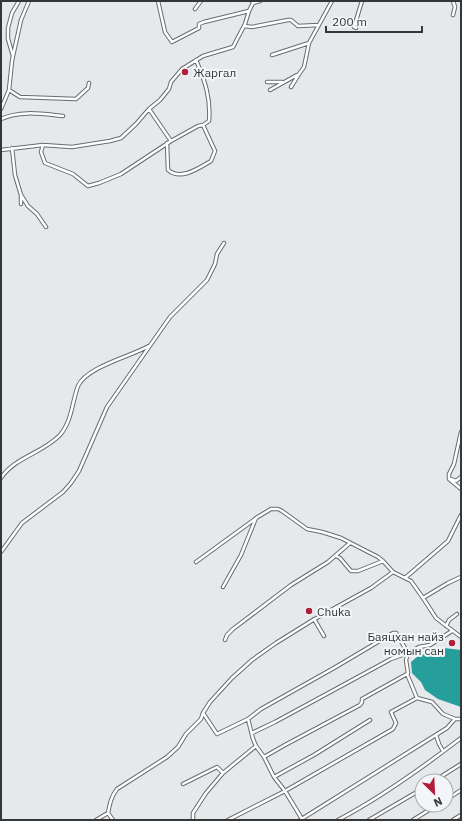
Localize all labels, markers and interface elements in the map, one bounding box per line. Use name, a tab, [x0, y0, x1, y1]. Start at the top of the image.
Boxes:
scale bar	[326, 8, 422, 34]
text: 200 m	[332, 14, 367, 29]
place label: Жаргал	[193, 65, 236, 80]
marker: Жаргал	[180, 67, 190, 77]
place label: Chuka	[317, 604, 351, 619]
marker: Chuka	[304, 606, 314, 616]
place label: Баяцхан найз номын сан	[367, 629, 444, 658]
marker: Баяцхан найз номын сан	[447, 638, 457, 648]
north arrow	[414, 773, 454, 813]
text: N	[432, 794, 445, 810]

